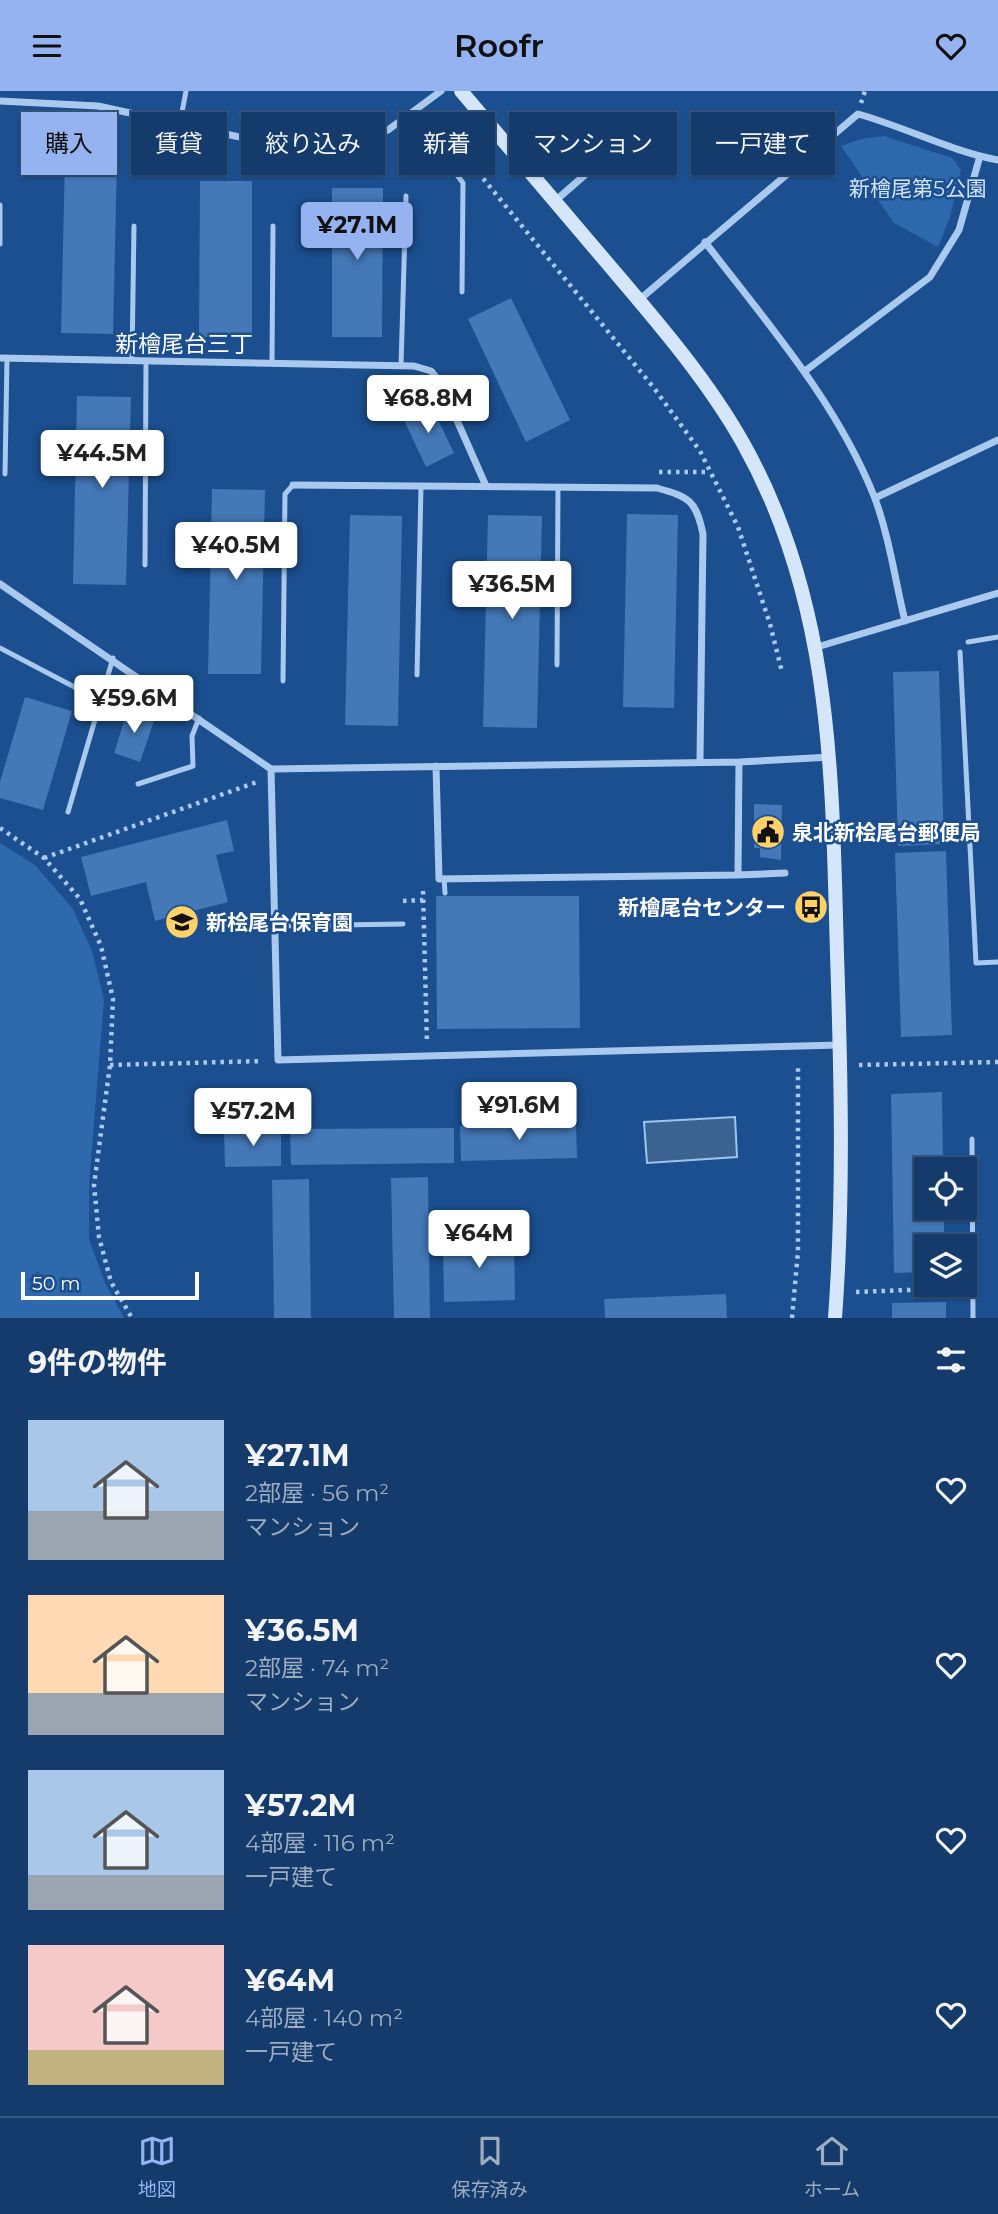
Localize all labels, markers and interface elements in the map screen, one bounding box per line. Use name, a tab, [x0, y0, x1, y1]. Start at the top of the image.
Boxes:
text: Roofr	[454, 26, 544, 65]
icon: menu	[28, 27, 66, 65]
icon: heart	[932, 27, 970, 65]
chip: 購入	[21, 112, 117, 175]
chip: 賃貸	[131, 112, 227, 175]
chip: 絞り込み	[241, 112, 385, 175]
chip: 新着	[399, 112, 495, 175]
chip: マンション	[509, 112, 677, 175]
chip: 一戸建て	[691, 112, 835, 175]
park label: 新檜尾第5公園	[849, 176, 987, 201]
pin: ¥27.1M	[300, 202, 414, 262]
text: ¥27.1M	[317, 211, 397, 239]
district label: 新檜尾台三丁	[115, 330, 253, 358]
pin: ¥68.8M	[371, 375, 485, 435]
text: ¥68.8M	[383, 384, 473, 412]
pin: ¥44.5M	[45, 431, 159, 490]
text: ¥44.5M	[57, 439, 147, 467]
pin: ¥40.5M	[179, 523, 293, 582]
text: ¥40.5M	[191, 531, 281, 559]
pin: ¥36.5M	[455, 561, 569, 621]
text: ¥36.5M	[468, 570, 556, 598]
pin: ¥59.6M	[77, 675, 191, 735]
text: ¥59.6M	[90, 684, 178, 712]
public building icon: 泉北新桧尾台郵便局	[749, 813, 787, 851]
place label: 泉北新桧尾台郵便局	[792, 820, 981, 845]
bus stop icon: 新檜尾台センター	[792, 888, 830, 926]
place label: 新檜尾台センター	[618, 895, 786, 920]
school or university icon: 新桧尾台保育園	[163, 903, 201, 941]
place label: 新桧尾台保育園	[206, 910, 353, 935]
pin: ¥91.6M	[462, 1083, 576, 1142]
pin: ¥57.2M	[196, 1089, 310, 1148]
text: ¥91.6M	[478, 1091, 560, 1119]
text: ¥57.2M	[210, 1097, 296, 1125]
map controls	[914, 1157, 977, 1297]
button: locate	[914, 1157, 977, 1220]
pin: ¥64M	[438, 1211, 520, 1270]
text: ¥64M	[444, 1219, 514, 1247]
button: layers	[914, 1234, 977, 1297]
scale bar	[21, 1269, 200, 1301]
text: 50 m	[32, 1272, 80, 1295]
icon: filters	[932, 1341, 970, 1379]
text: 9件の物件	[28, 1344, 167, 1381]
text: ¥27.1M	[245, 1437, 350, 1474]
icon: home	[84, 1448, 168, 1532]
icon: heart	[932, 1471, 970, 1509]
text: 2部屋 · 56 m²	[245, 1479, 389, 1507]
text: マンション	[245, 1513, 360, 1541]
text: ¥36.5M	[245, 1612, 359, 1649]
icon: home	[84, 1623, 168, 1707]
icon: heart	[932, 1646, 970, 1684]
text: 2部屋 · 74 m²	[245, 1654, 390, 1682]
text: マンション	[245, 1688, 360, 1716]
text: ¥57.2M	[245, 1787, 356, 1824]
icon: home	[84, 1798, 168, 1882]
icon: heart	[932, 1821, 970, 1859]
text: 4部屋 · 116 m²	[245, 1829, 395, 1857]
text: 一戸建て	[245, 1863, 337, 1891]
text: ¥64M	[245, 1962, 335, 1999]
icon: home	[84, 1973, 168, 2057]
icon: heart	[932, 1996, 970, 2034]
text: 4部屋 · 140 m²	[245, 2004, 403, 2032]
text: 一戸建て	[245, 2038, 337, 2066]
tab: 地図	[138, 2132, 176, 2201]
tab: 保存済み	[452, 2132, 528, 2201]
tab: ホーム	[804, 2132, 860, 2201]

